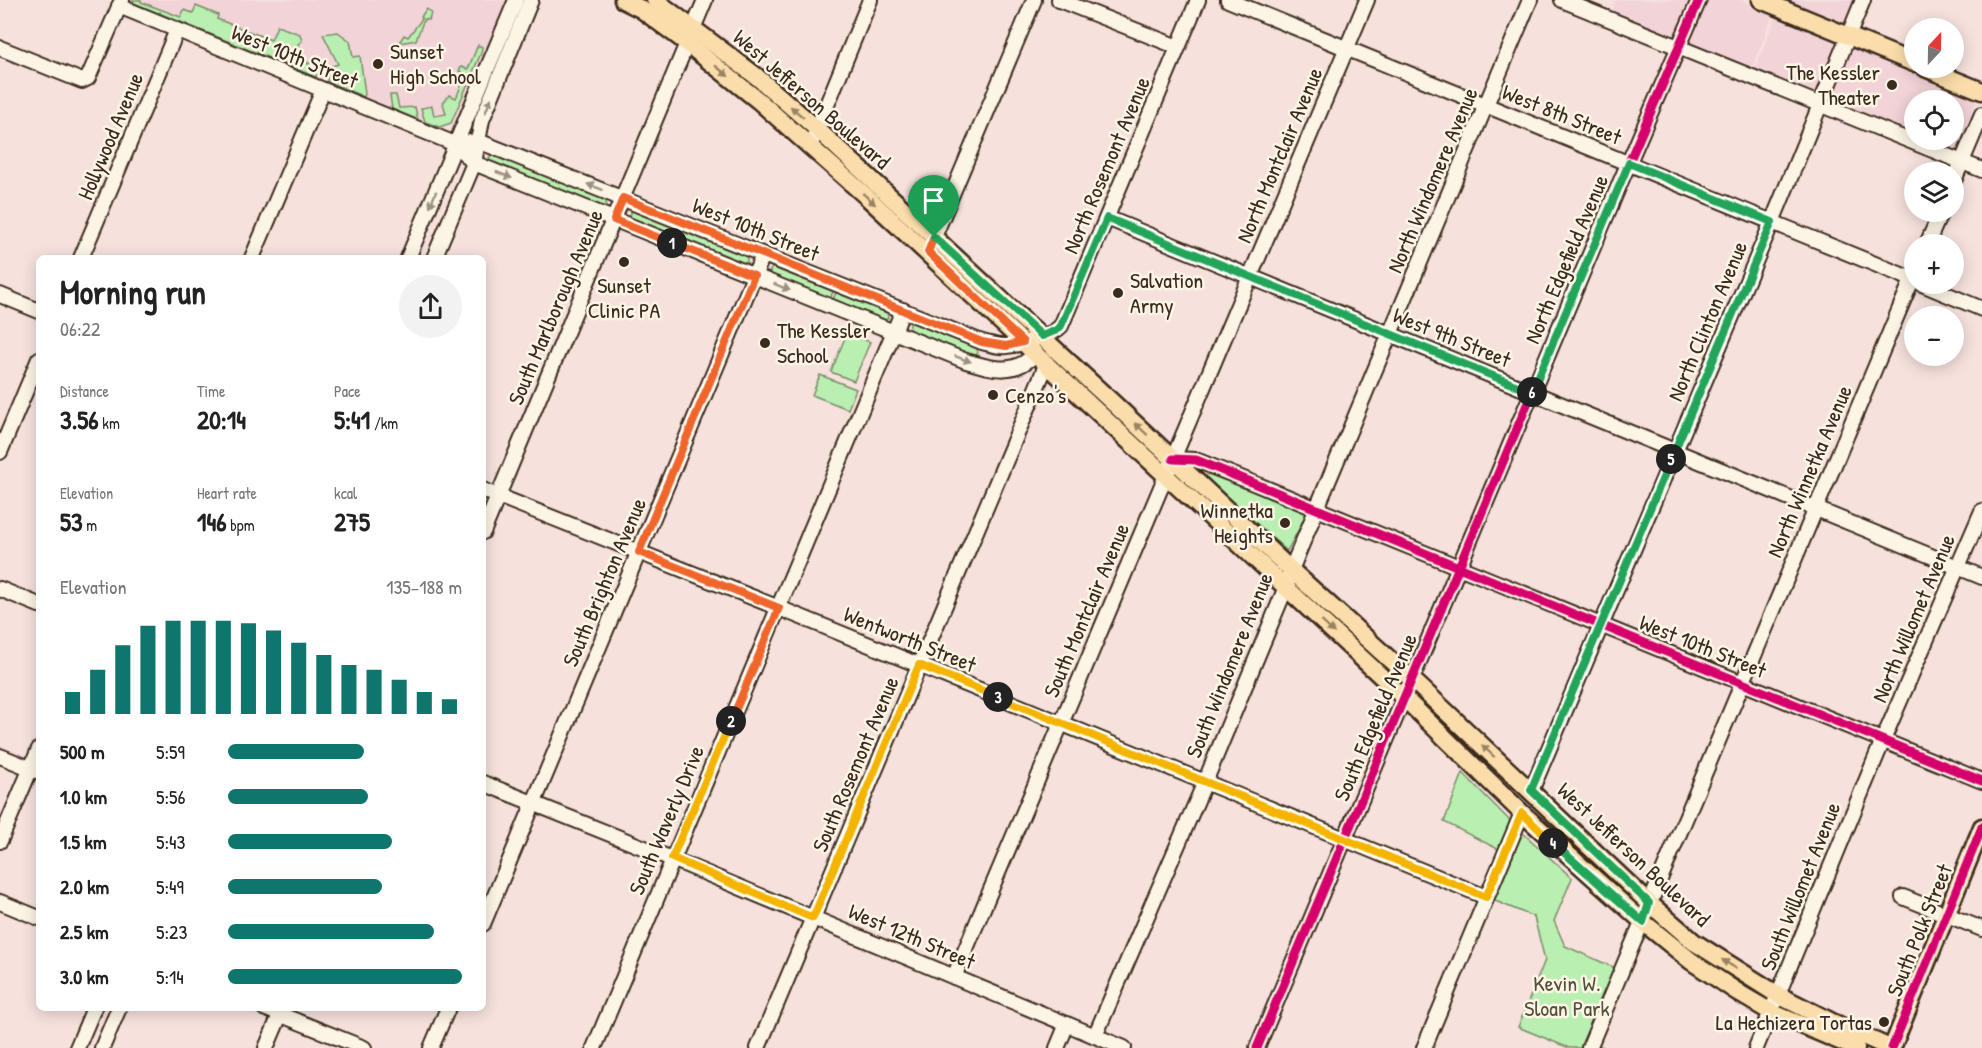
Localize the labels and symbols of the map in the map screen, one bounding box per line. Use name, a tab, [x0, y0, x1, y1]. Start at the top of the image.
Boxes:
street label: West 10th Street	[227, 17, 363, 95]
north arrow	[1904, 18, 1964, 78]
street label: West Jefferson Boulevard	[727, 22, 897, 176]
place label: Sunset High School	[390, 36, 481, 91]
marker: Sunset High School	[371, 57, 385, 71]
place label: The Kessler Theater	[1786, 57, 1881, 112]
street label: North Montclair Avenue	[1229, 63, 1330, 247]
one-way arrow	[714, 65, 729, 77]
street label: Hollywood Avenue	[70, 68, 150, 204]
street label: North Rosemont Avenue	[1055, 72, 1157, 258]
street label: West 8th Street	[1498, 76, 1626, 152]
marker: The Kessler Theater	[1885, 78, 1899, 92]
street label: North Windomere Avenue	[1379, 83, 1485, 277]
one-way arrow	[483, 97, 493, 115]
one-way arrow	[790, 106, 805, 119]
one-way arrow	[495, 170, 513, 180]
street label: North Edgefield Avenue	[1517, 170, 1615, 348]
pin	[908, 175, 959, 237]
one-way arrow	[586, 182, 604, 191]
one-way arrow	[428, 190, 438, 208]
street label: West 10th Street	[688, 190, 824, 268]
one-way arrow	[862, 191, 876, 205]
street label: South Marlborough Avenue	[500, 204, 610, 409]
pin: 1	[657, 228, 687, 258]
street label: North Clinton Avenue	[1660, 236, 1754, 406]
marker: Sunset Clinic PA	[617, 255, 631, 269]
place label: Salvation Army	[1130, 265, 1203, 320]
place label: Sunset Clinic PA	[588, 270, 661, 325]
one-way arrow	[773, 283, 791, 292]
marker: Salvation Army	[1111, 286, 1125, 300]
street label: West 9th Street	[1389, 300, 1516, 374]
place label: The Kessler School	[777, 315, 871, 370]
marker: The Kessler School	[758, 336, 772, 350]
one-way arrow	[954, 355, 972, 365]
pin: 6	[1517, 377, 1547, 407]
place label: Cenzo's	[1005, 380, 1066, 410]
street label: North Winnetka Avenue	[1759, 380, 1859, 562]
marker: Cenzo's	[986, 388, 1000, 402]
one-way arrow	[1134, 422, 1149, 436]
pin: 5	[1656, 444, 1686, 474]
street label: South Brighton Avenue	[555, 493, 653, 671]
place label: Winnetka Heights	[1201, 495, 1273, 550]
marker: Winnetka Heights	[1278, 516, 1292, 530]
street label: South Montclair Avenue	[1036, 518, 1136, 702]
street label: North Willomet Avenue	[1864, 529, 1962, 707]
street label: South Windomere Avenue	[1178, 568, 1280, 762]
street label: Wentworth Street	[839, 599, 981, 679]
street label: West 10th Street	[1635, 607, 1771, 685]
one-way arrow	[1321, 620, 1336, 634]
street label: South Edgefield Avenue	[1326, 628, 1424, 805]
street label: South Rosemont Avenue	[804, 671, 906, 856]
pin: 3	[983, 682, 1013, 712]
pin: 2	[716, 706, 746, 736]
street label: South Waverly Drive	[621, 741, 711, 899]
one-way arrow	[1481, 745, 1496, 758]
street label: West Jefferson Boulevard	[1551, 775, 1717, 933]
street label: South Willomet Avenue	[1753, 797, 1847, 974]
pin: 4	[1538, 828, 1568, 858]
street label: South Polk Street	[1879, 859, 1959, 1001]
street label: West 12th Street	[844, 896, 980, 976]
one-way arrow	[1721, 958, 1737, 970]
park label: Kevin W. Sloan Park	[1524, 968, 1610, 1023]
place label: La Hechizera Tortas	[1716, 1007, 1872, 1037]
marker: La Hechizera Tortas	[1877, 1015, 1891, 1029]

